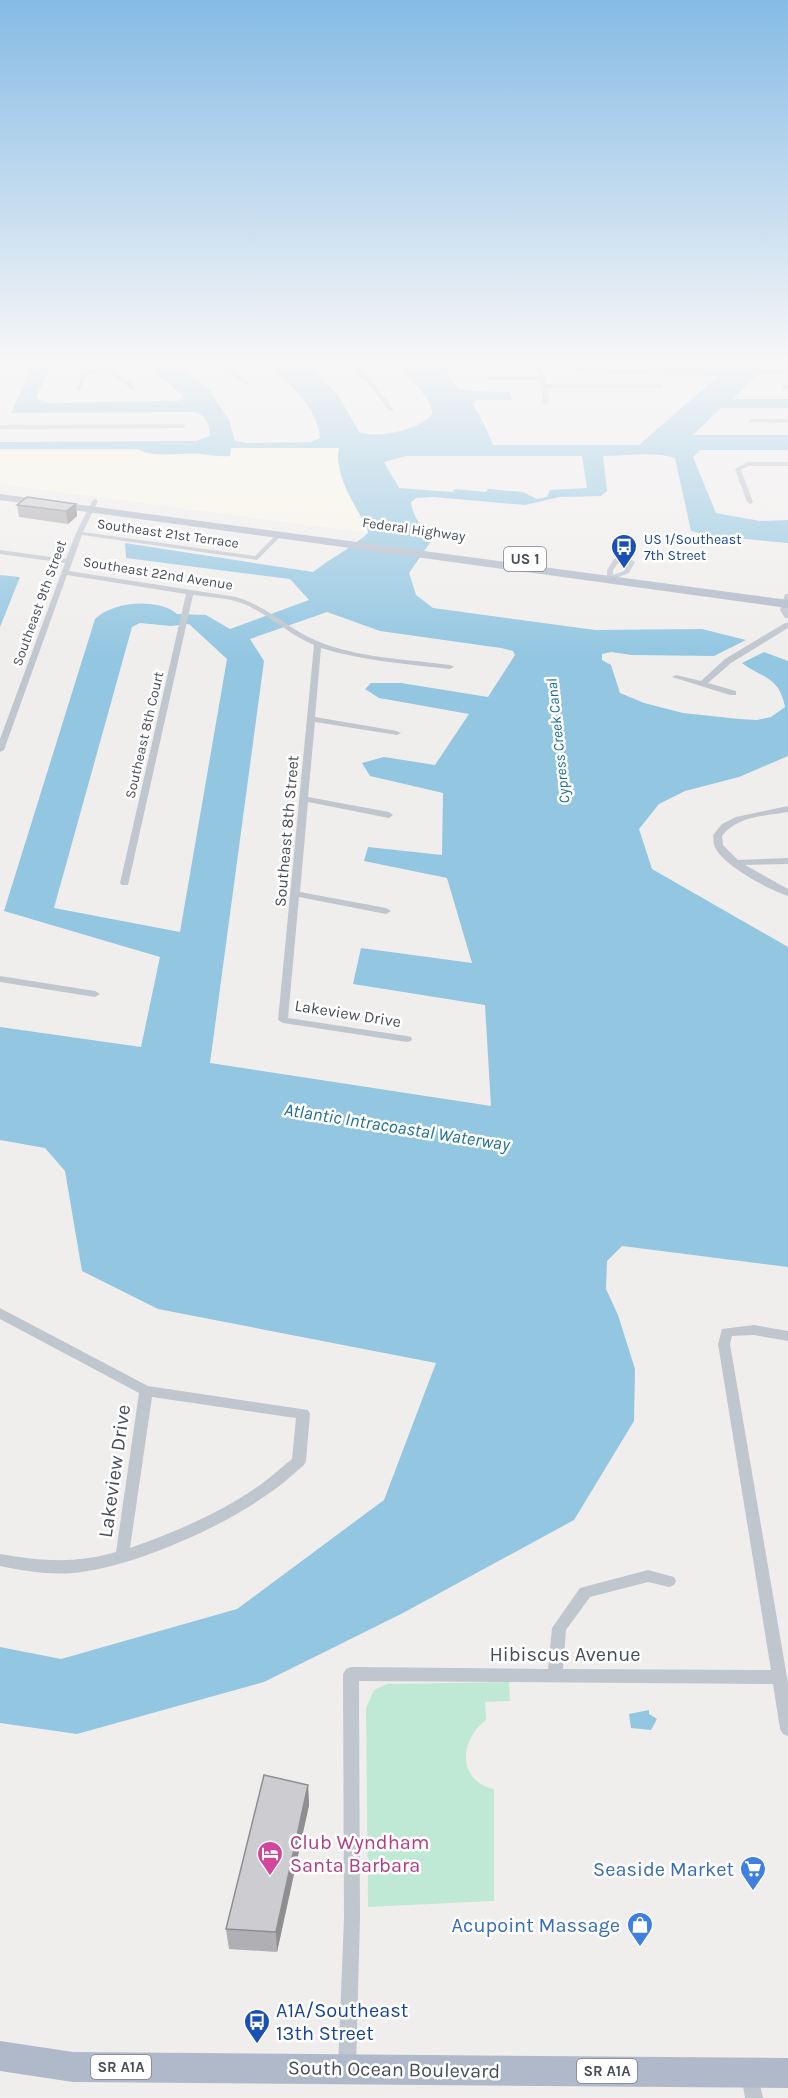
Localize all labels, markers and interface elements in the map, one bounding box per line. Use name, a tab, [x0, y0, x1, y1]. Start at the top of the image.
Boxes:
street label: Federal Highway	[361, 514, 467, 545]
street label: Southeast 21st Terrace	[96, 515, 240, 552]
place label: US 1/Southeast 7th Street	[644, 531, 741, 564]
bus stop icon: US 1/Southeast 7th Street	[609, 532, 639, 570]
street label: Southeast 9th Street	[9, 538, 70, 668]
road number: US 1	[504, 547, 546, 571]
street label: Southeast 22nd Avenue	[82, 553, 234, 594]
street label: Southeast 8th Court	[122, 670, 167, 800]
water label: Cypress Creek Canal	[542, 677, 574, 805]
street label: Southeast 8th Street	[270, 754, 303, 908]
street label: Lakeview Drive	[293, 996, 402, 1031]
water label: Atlantic Intracoastal Waterway	[283, 1098, 512, 1156]
street label: Lakeview Drive	[94, 1403, 135, 1539]
street label: Hibiscus Avenue	[489, 1643, 641, 1666]
place label: Club Wyndham Santa Barbara	[290, 1831, 429, 1877]
hotel icon: Club Wyndham Santa Barbara	[255, 1839, 285, 1877]
supermarket icon: Seaside Market	[738, 1854, 768, 1892]
place label: Seaside Market	[593, 1858, 734, 1881]
shop icon: Acupoint Massage	[625, 1910, 655, 1948]
place label: Acupoint Massage	[452, 1914, 620, 1937]
place label: A1A/Southeast 13th Street	[276, 1999, 409, 2045]
bus stop icon: A1A/Southeast 13th Street	[242, 2007, 272, 2045]
road number: SR A1A	[91, 2055, 151, 2079]
street label: South Ocean Boulevard	[288, 2056, 500, 2083]
road number: SR A1A	[577, 2059, 637, 2083]

